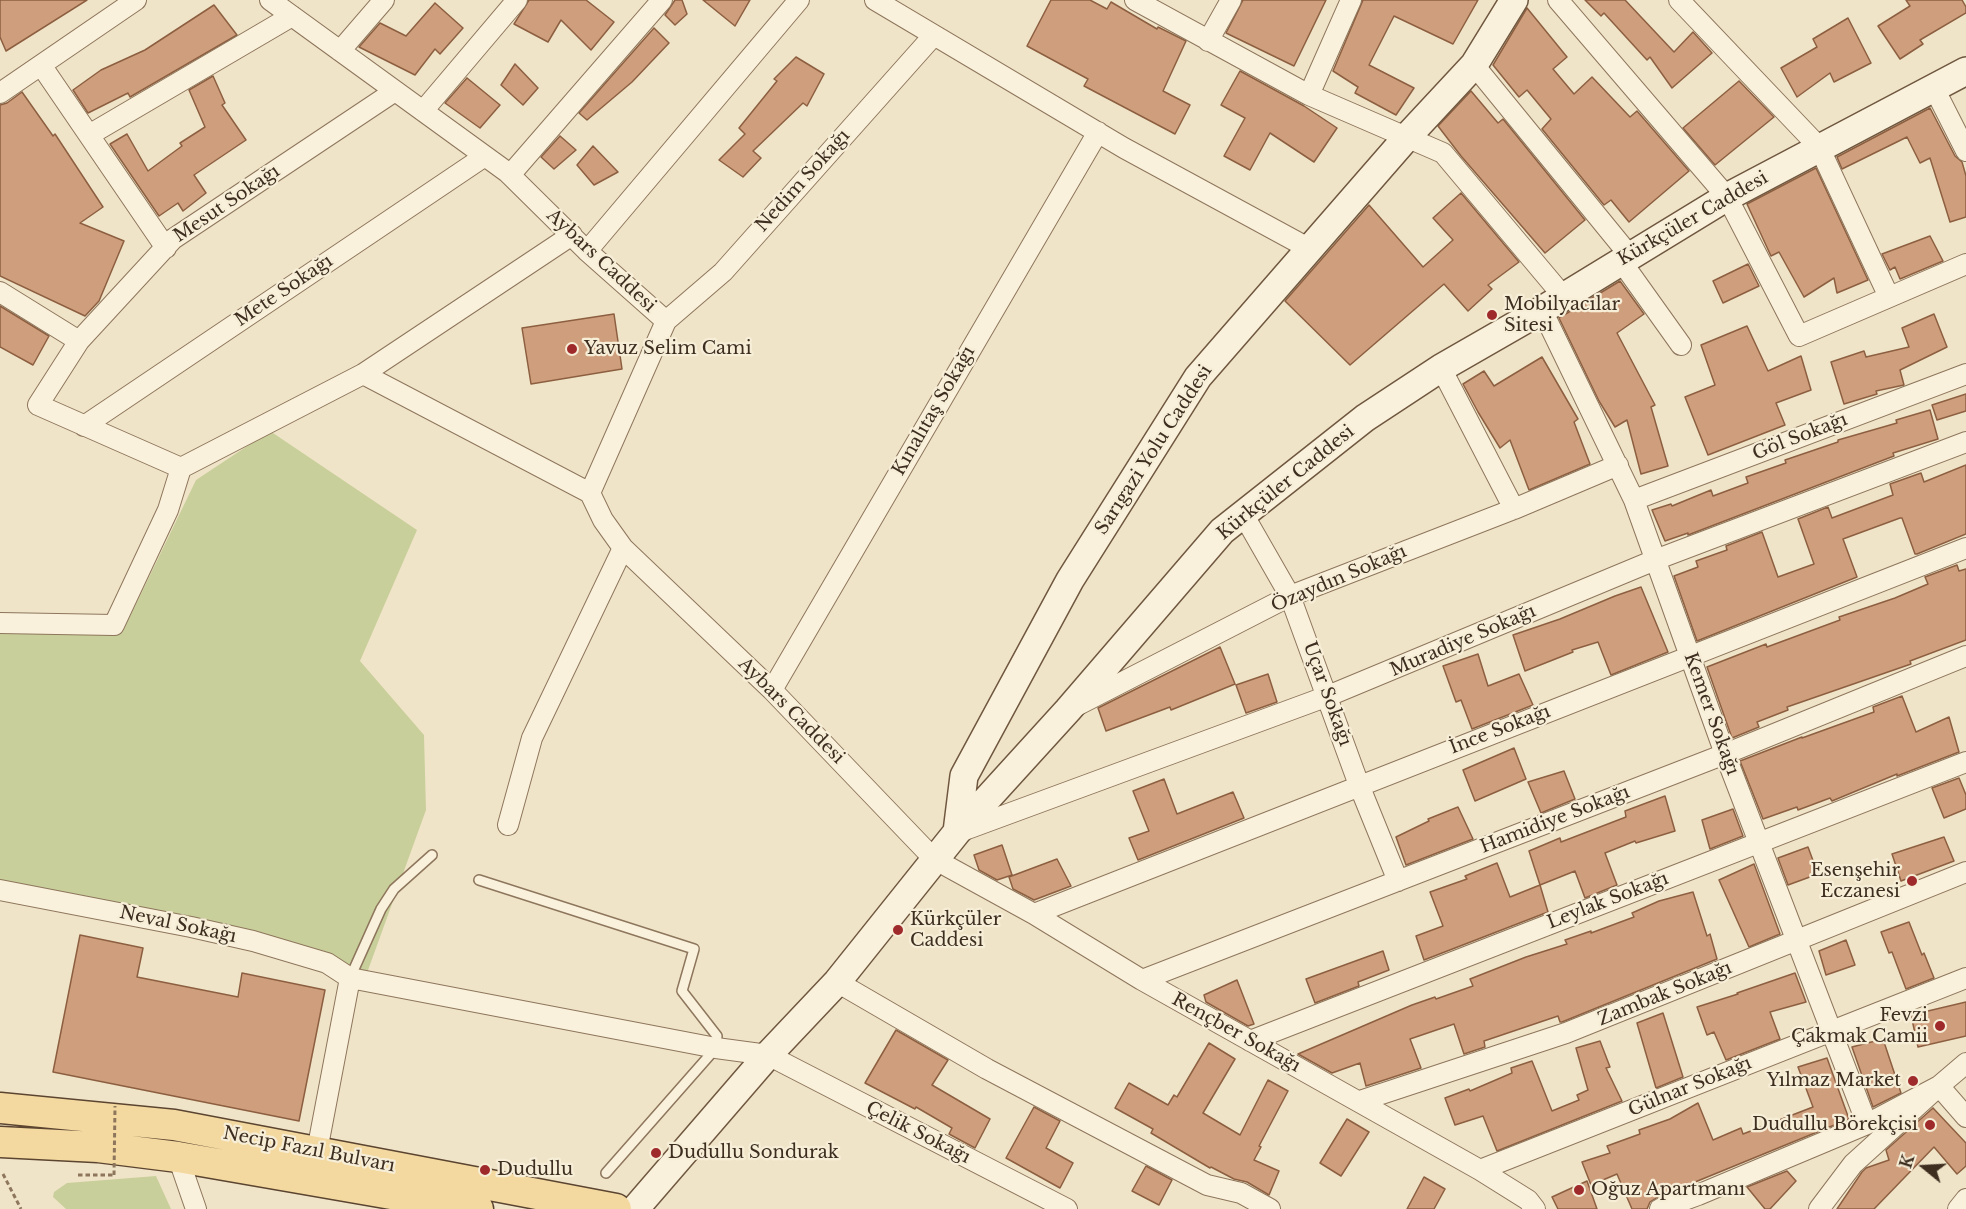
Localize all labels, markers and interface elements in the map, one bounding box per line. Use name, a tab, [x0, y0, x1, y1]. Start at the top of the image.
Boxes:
street label: Nedim Sokağı	[751, 125, 855, 237]
street label: Mesut Sokağı	[170, 161, 284, 247]
street label: Kürkçüler Caddesi	[1614, 167, 1772, 271]
street label: Aybars Caddesi	[542, 205, 660, 317]
street label: Mete Sokağı	[231, 250, 337, 332]
place label: Mobilyacılar Sitesi	[1504, 294, 1620, 336]
marker: Mobilyacılar Sitesi	[1485, 308, 1499, 322]
place label: Yavuz Selim Cami	[584, 338, 752, 360]
marker: Yavuz Selim Cami	[565, 342, 579, 356]
street label: Kınalıtaş Sokağı	[888, 342, 980, 480]
street label: Sarıgazi Yolu Caddesi	[1091, 361, 1217, 539]
street label: Göl Sokağı	[1750, 409, 1850, 465]
street label: Kürkçüler Caddesi	[1213, 421, 1359, 545]
street label: Özaydın Sokağı	[1268, 541, 1410, 617]
street label: Muradiye Sokağı	[1387, 601, 1539, 681]
street label: Uçar Sokağı	[1298, 639, 1356, 749]
street label: Kemer Sokağı	[1679, 650, 1743, 778]
street label: Aybars Caddesi	[733, 653, 849, 769]
street label: İnce Sokağı	[1446, 701, 1554, 759]
street label: Hamidiye Sokağı	[1477, 782, 1633, 858]
place label: Esenşehir Eczanesi	[1810, 860, 1900, 902]
street label: Leylak Sokağı	[1544, 868, 1672, 934]
marker: Esenşehir Eczanesi	[1905, 874, 1919, 888]
street label: Neval Sokağı	[118, 902, 238, 948]
place label: Kürkçüler Caddesi	[910, 909, 1001, 952]
marker: Kürkçüler Caddesi	[891, 923, 905, 937]
street label: Zambak Sokağı	[1595, 957, 1735, 1031]
street label: Rençber Sokağı	[1168, 989, 1304, 1077]
place label: Fevzi Çakmak Camii	[1791, 1005, 1928, 1048]
marker: Fevzi Çakmak Camii	[1933, 1019, 1947, 1033]
street label: Gülnar Sokağı	[1625, 1052, 1755, 1122]
place label: Yılmaz Market	[1767, 1070, 1901, 1092]
marker: Yılmaz Market	[1906, 1074, 1920, 1088]
street label: Çelik Sokağı	[862, 1097, 974, 1169]
place label: Dudullu Börekçisi	[1752, 1114, 1918, 1136]
marker: Dudullu Börekçisi	[1923, 1118, 1937, 1132]
street label: Necip Fazıl Bulvarı	[221, 1123, 397, 1177]
north arrow	[1894, 1137, 1954, 1197]
place label: Dudullu Sondurak	[668, 1142, 839, 1164]
marker: Dudullu Sondurak	[649, 1146, 663, 1160]
text: K	[1895, 1152, 1918, 1171]
place label: Dudullu	[497, 1159, 573, 1181]
marker: Dudullu	[478, 1163, 492, 1177]
place label: Oğuz Apartmanı	[1591, 1179, 1745, 1201]
marker: Oğuz Apartmanı	[1572, 1183, 1586, 1197]

